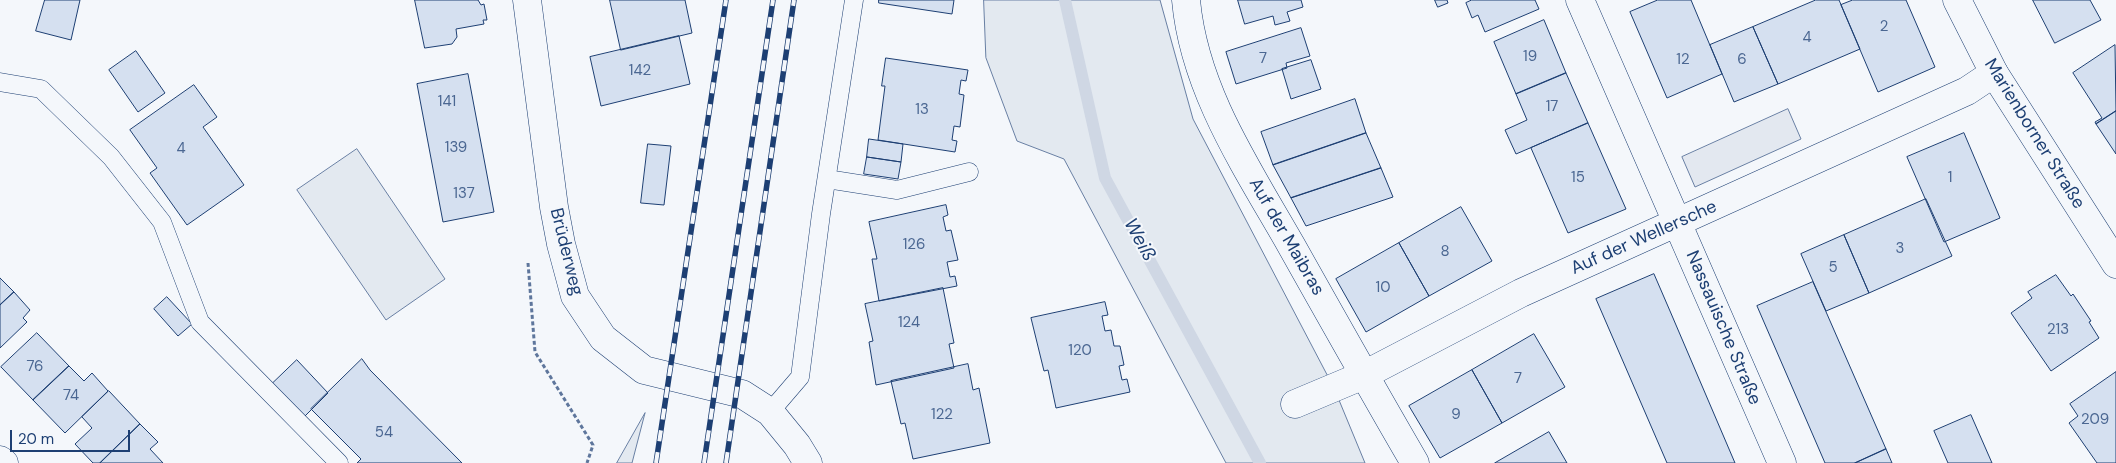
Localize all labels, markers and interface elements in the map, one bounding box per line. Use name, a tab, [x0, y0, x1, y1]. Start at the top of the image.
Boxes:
house number: 2	[1880, 18, 1888, 36]
house number: 4	[1802, 29, 1812, 47]
house number: 19	[1523, 48, 1537, 66]
house number: 7	[1259, 50, 1267, 68]
house number: 12	[1676, 51, 1690, 69]
house number: 6	[1737, 51, 1747, 69]
street label: Marienborner Straße	[1979, 55, 2089, 213]
house number: 142	[629, 62, 651, 80]
house number: 141	[438, 93, 456, 111]
house number: 17	[1546, 98, 1558, 116]
house number: 13	[915, 101, 929, 119]
house number: 139	[445, 139, 467, 157]
house number: 4	[176, 140, 186, 158]
house number: 15	[1571, 169, 1585, 187]
house number: 1	[1948, 169, 1952, 187]
street label: Auf der Maibras	[1244, 174, 1328, 300]
house number: 137	[453, 185, 475, 203]
street label: Auf der Wellersche	[1568, 196, 1720, 280]
street label: Brüderweg	[545, 206, 587, 298]
water label: Weiß	[1118, 215, 1160, 265]
house number: 126	[903, 236, 925, 254]
house number: 3	[1896, 240, 1904, 258]
house number: 8	[1440, 243, 1450, 261]
street label: Nassauische Straße	[1681, 248, 1765, 408]
house number: 5	[1828, 259, 1838, 277]
house number: 10	[1376, 279, 1390, 297]
house number: 124	[898, 314, 920, 332]
house number: 213	[2047, 321, 2069, 339]
house number: 120	[1068, 342, 1092, 360]
house number: 76	[26, 358, 44, 376]
house number: 7	[1514, 370, 1522, 388]
house number: 74	[63, 387, 79, 405]
house number: 122	[931, 406, 953, 424]
house number: 9	[1451, 406, 1461, 424]
house number: 209	[2081, 411, 2109, 429]
scale bar	[12, 420, 132, 452]
house number: 54	[375, 424, 393, 442]
text: 20 m	[18, 429, 54, 449]

